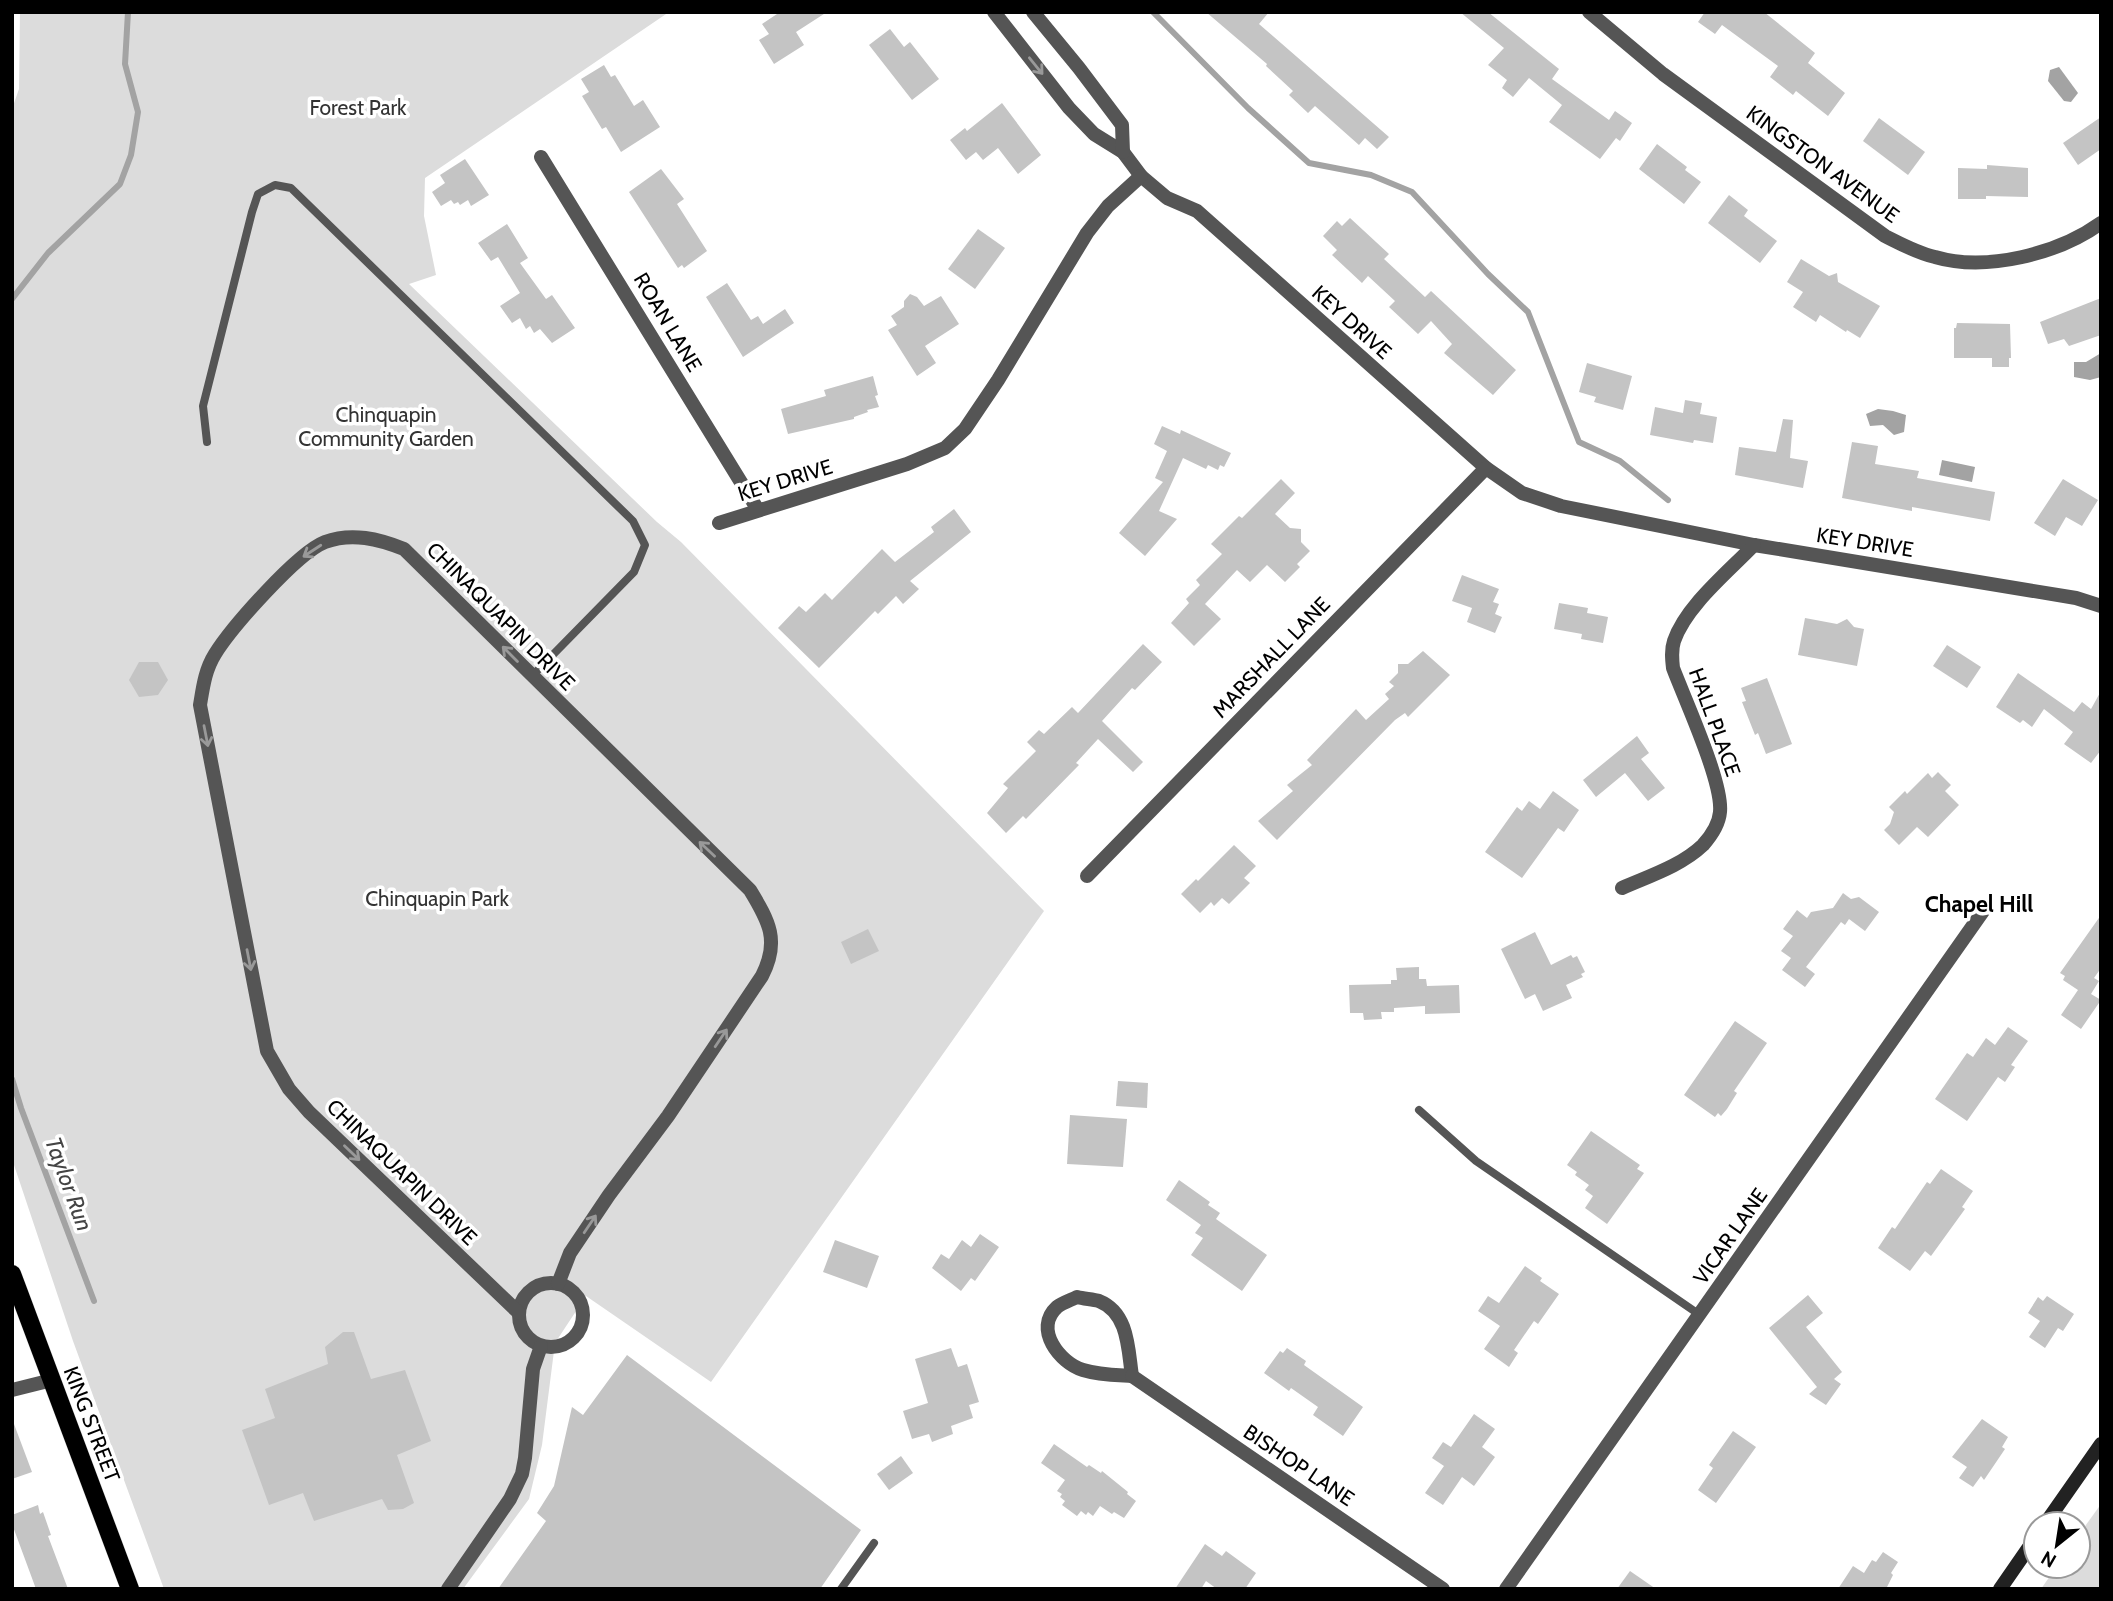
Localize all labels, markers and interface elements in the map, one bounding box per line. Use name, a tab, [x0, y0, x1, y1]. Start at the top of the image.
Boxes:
one-way arrow	[1028, 57, 1043, 75]
park label: Forest Park	[309, 95, 407, 120]
street label: KINGSTON AVENUE	[1742, 100, 1904, 228]
street label: ROAN LANE	[629, 268, 707, 376]
street label: KEY DRIVE	[1307, 280, 1397, 364]
park label: Chinquapin Community Garden	[298, 402, 474, 451]
street label: KEY DRIVE	[735, 454, 835, 506]
street label: KEY DRIVE	[1815, 522, 1915, 562]
street label: CHINAQUAPIN DRIVE	[422, 537, 580, 695]
one-way arrow	[302, 544, 322, 558]
street label: MARSHALL LANE	[1207, 591, 1335, 723]
one-way arrow	[502, 646, 519, 663]
street label: HALL PLACE	[1684, 664, 1746, 780]
one-way arrow	[199, 724, 213, 747]
one-way arrow	[698, 840, 715, 857]
park label: Chinquapin Park	[365, 886, 509, 911]
district label: Chapel Hill	[1925, 890, 2033, 918]
one-way arrow	[243, 948, 256, 970]
one-way arrow	[714, 1029, 728, 1048]
street label: CHINAQUAPIN DRIVE	[322, 1094, 482, 1250]
water label: Taylor Run	[39, 1133, 99, 1235]
one-way arrow	[343, 1145, 360, 1162]
street label: VICAR LANE	[1688, 1183, 1772, 1289]
one-way arrow	[583, 1215, 597, 1234]
street label: KING STREET	[59, 1363, 125, 1485]
street label: BISHOP LANE	[1239, 1419, 1359, 1511]
north arrow	[2022, 1510, 2092, 1580]
text: N	[2037, 1546, 2060, 1573]

